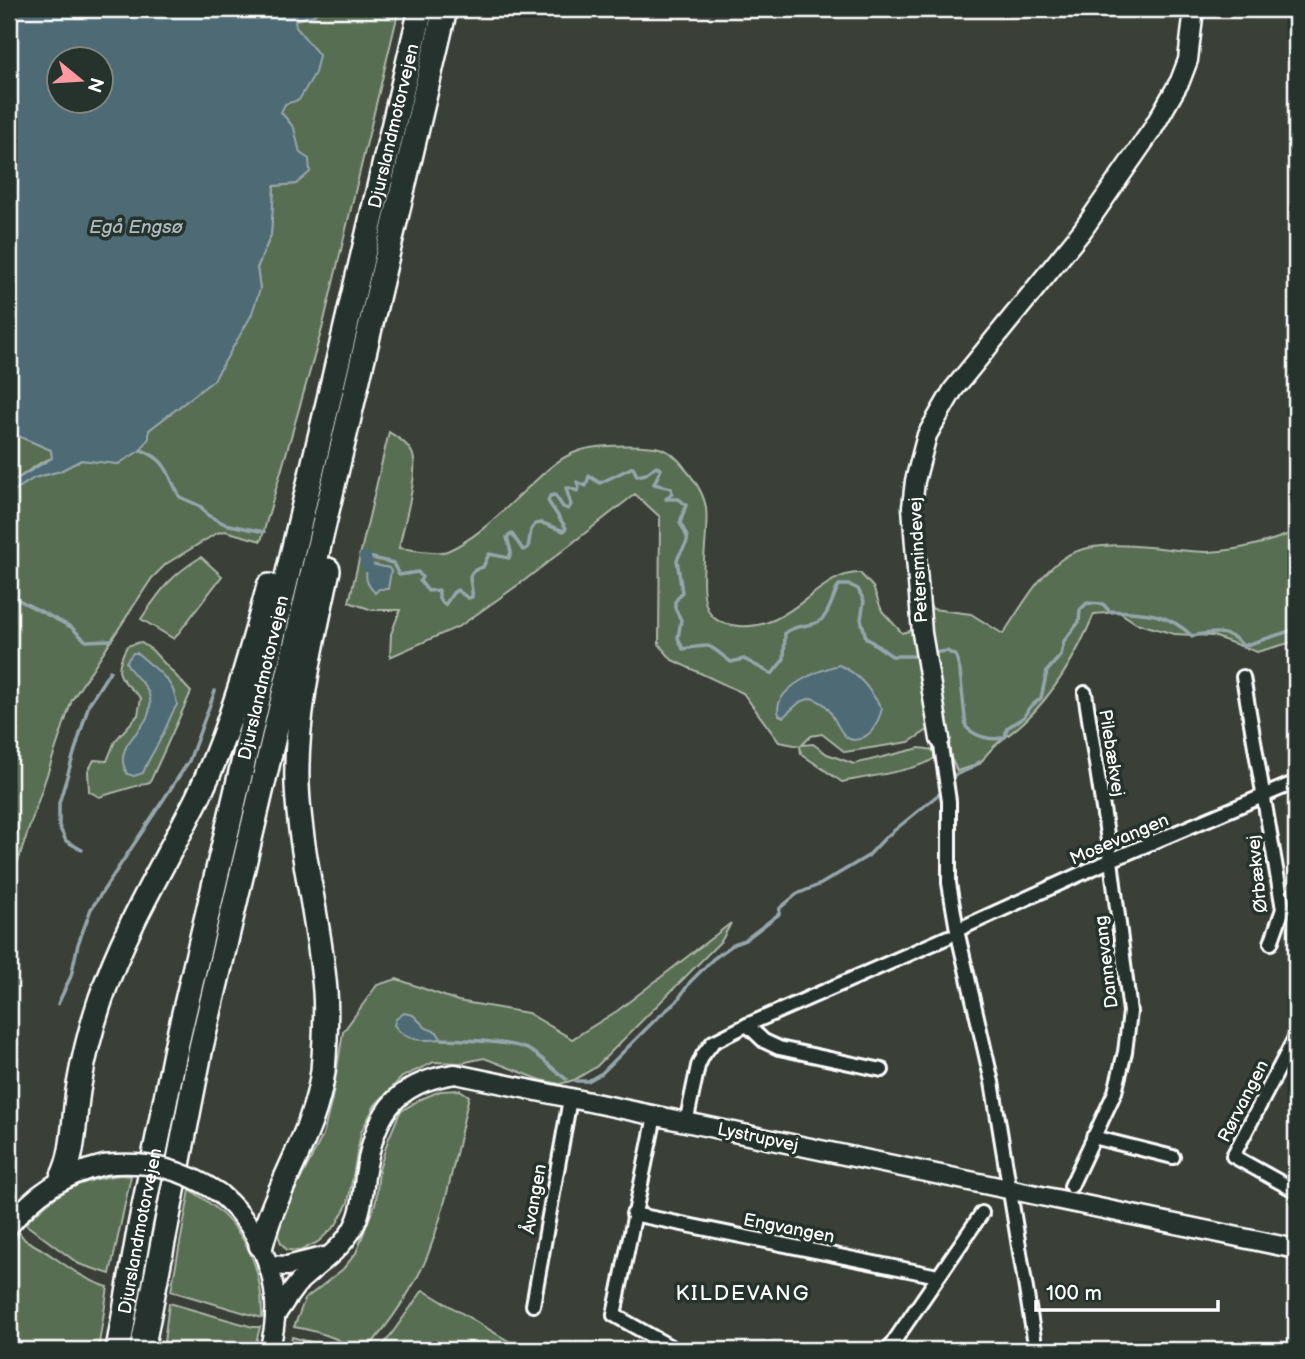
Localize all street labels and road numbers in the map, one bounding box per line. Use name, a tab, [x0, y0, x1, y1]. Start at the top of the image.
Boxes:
street label: Djurslandmotorvejen	[364, 42, 423, 210]
street label: Petersmindevej	[905, 497, 932, 623]
street label: Djurslandmotorvejen	[234, 593, 293, 762]
street label: Pilebækvej	[1094, 708, 1129, 798]
street label: Mosevangen	[1067, 809, 1172, 870]
street label: Ørbækvej	[1243, 834, 1272, 914]
street label: Dannevang	[1090, 914, 1123, 1009]
street label: Rørvangen	[1214, 1057, 1273, 1146]
street label: Lystrupvej	[715, 1119, 800, 1156]
street label: Djurslandmotorvejen	[115, 1146, 166, 1316]
street label: Åvangen	[517, 1162, 551, 1236]
street label: Engvangen	[742, 1209, 836, 1248]

